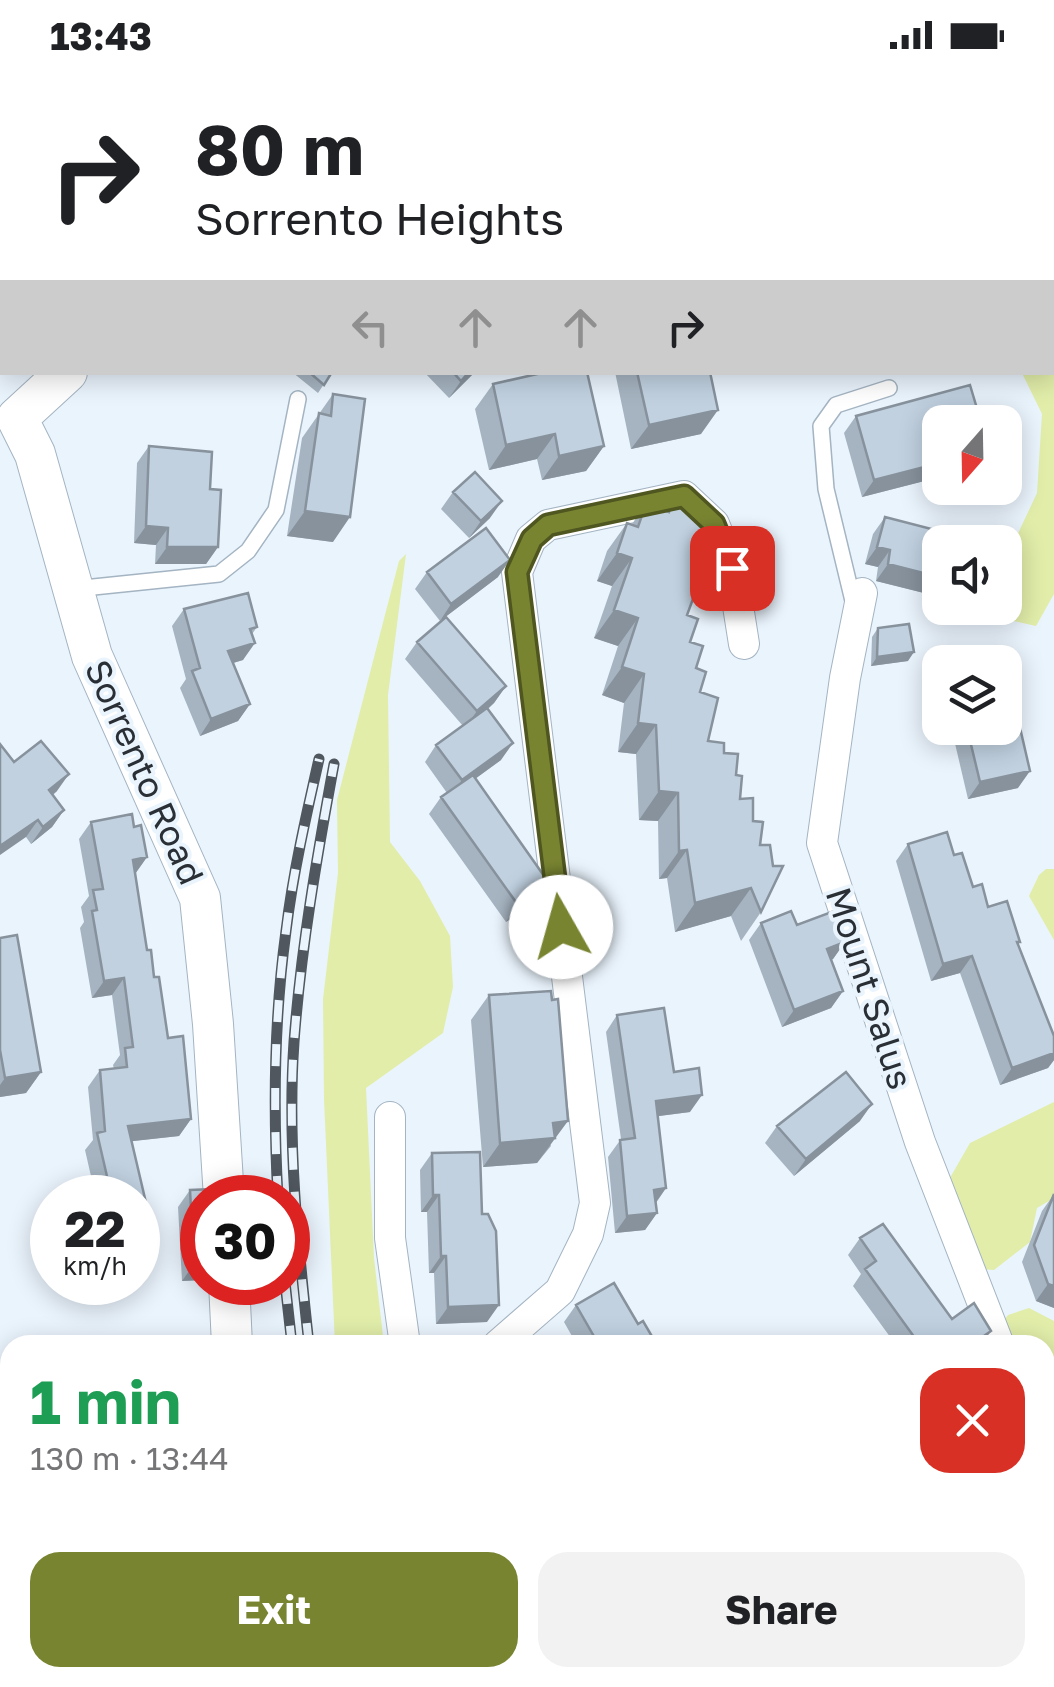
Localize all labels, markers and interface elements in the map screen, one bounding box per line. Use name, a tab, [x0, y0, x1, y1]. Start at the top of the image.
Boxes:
text: 13:43	[50, 13, 152, 58]
text: 80 m	[195, 106, 364, 190]
icon: right	[30, 110, 160, 240]
text: Sorrento Heights	[195, 191, 564, 245]
icon: left	[343, 300, 398, 355]
icon: ahead	[448, 300, 503, 355]
icon: ahead	[553, 300, 608, 355]
icon: right	[658, 300, 713, 355]
north arrow	[922, 405, 1022, 505]
map controls	[922, 405, 1022, 745]
button: sound	[922, 525, 1022, 625]
pin	[690, 526, 775, 611]
icon: arrive	[705, 541, 760, 596]
button: layers	[922, 645, 1022, 745]
street label: Sorrento Road	[77, 653, 213, 891]
position arrow	[509, 875, 613, 979]
street label: Mount Salus	[818, 882, 922, 1094]
speed limit sign: 30	[180, 1175, 310, 1305]
text: 22	[64, 1198, 125, 1258]
text: km/h	[63, 1250, 127, 1281]
text: 1 min	[30, 1365, 181, 1437]
button: close	[920, 1368, 1025, 1473]
text: 130 m · 13:44	[30, 1439, 229, 1477]
button: Exit	[30, 1552, 518, 1667]
button: Share	[538, 1552, 1025, 1667]

